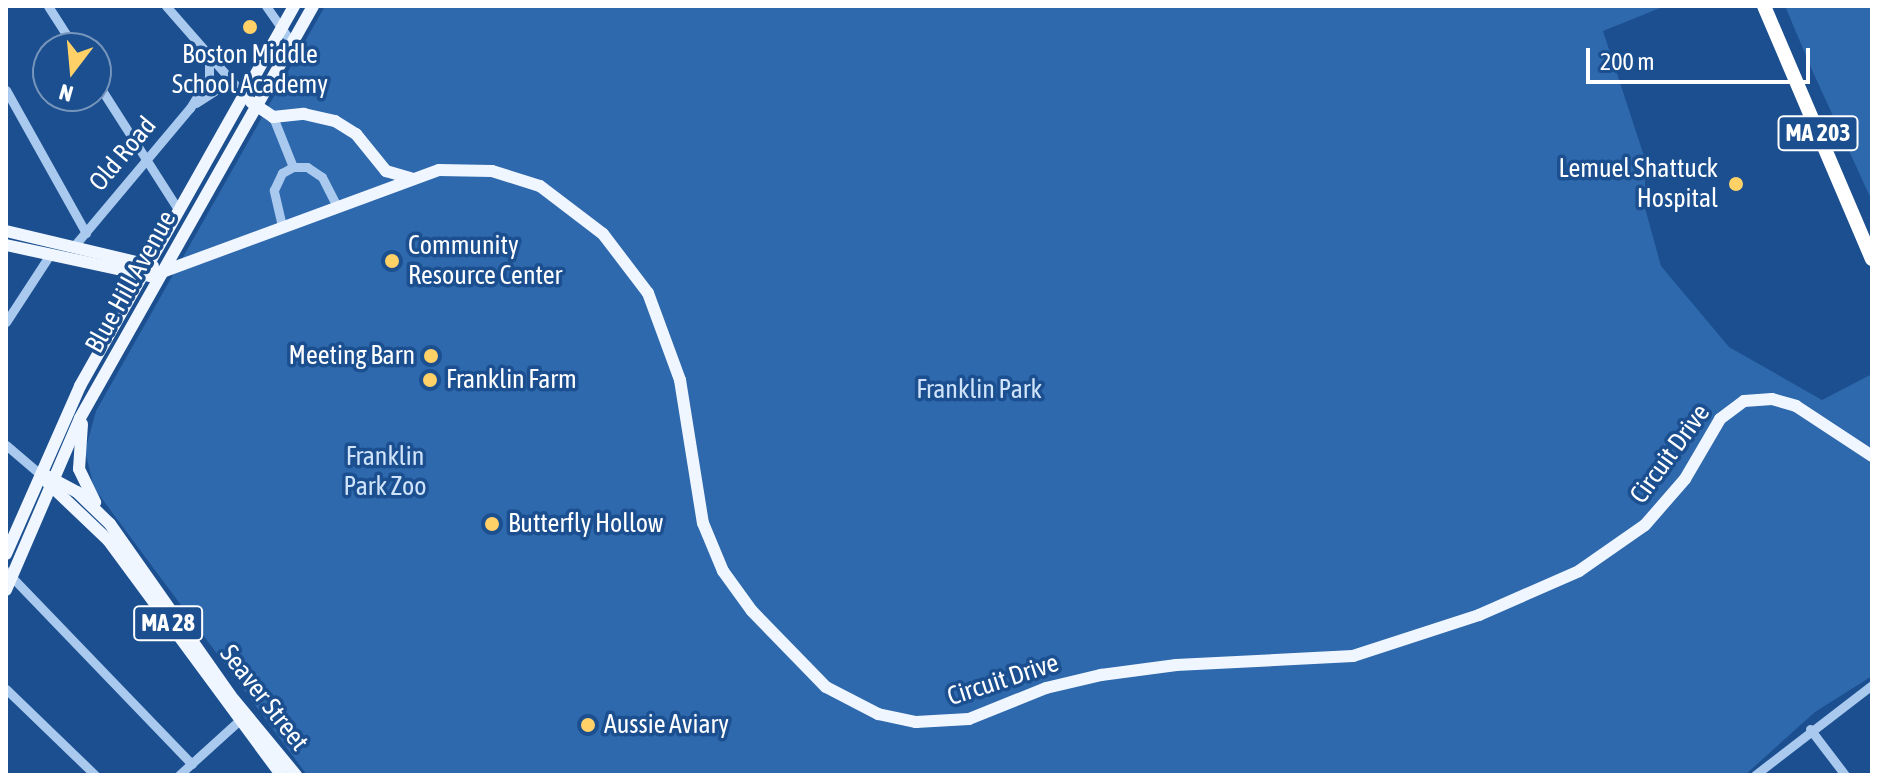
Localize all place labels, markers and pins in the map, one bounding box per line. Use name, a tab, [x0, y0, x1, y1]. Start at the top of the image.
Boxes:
marker: Boston Middle School Academy	[241, 18, 259, 36]
place label: Boston Middle School Academy	[172, 39, 328, 100]
place label: Lemuel Shattuck Hospital	[1558, 153, 1718, 214]
marker: Lemuel Shattuck Hospital	[1725, 173, 1747, 195]
place label: Community Resource Center	[408, 230, 562, 292]
marker: Community Resource Center	[383, 252, 401, 270]
place label: Meeting Barn	[289, 340, 415, 372]
marker: Meeting Barn	[422, 347, 440, 365]
place label: Franklin Farm	[446, 364, 577, 396]
marker: Franklin Farm	[421, 371, 439, 389]
place label: Butterfly Hollow	[508, 508, 663, 540]
marker: Butterfly Hollow	[483, 515, 501, 533]
place label: Aussie Aviary	[604, 709, 729, 741]
marker: Aussie Aviary	[579, 716, 597, 734]

